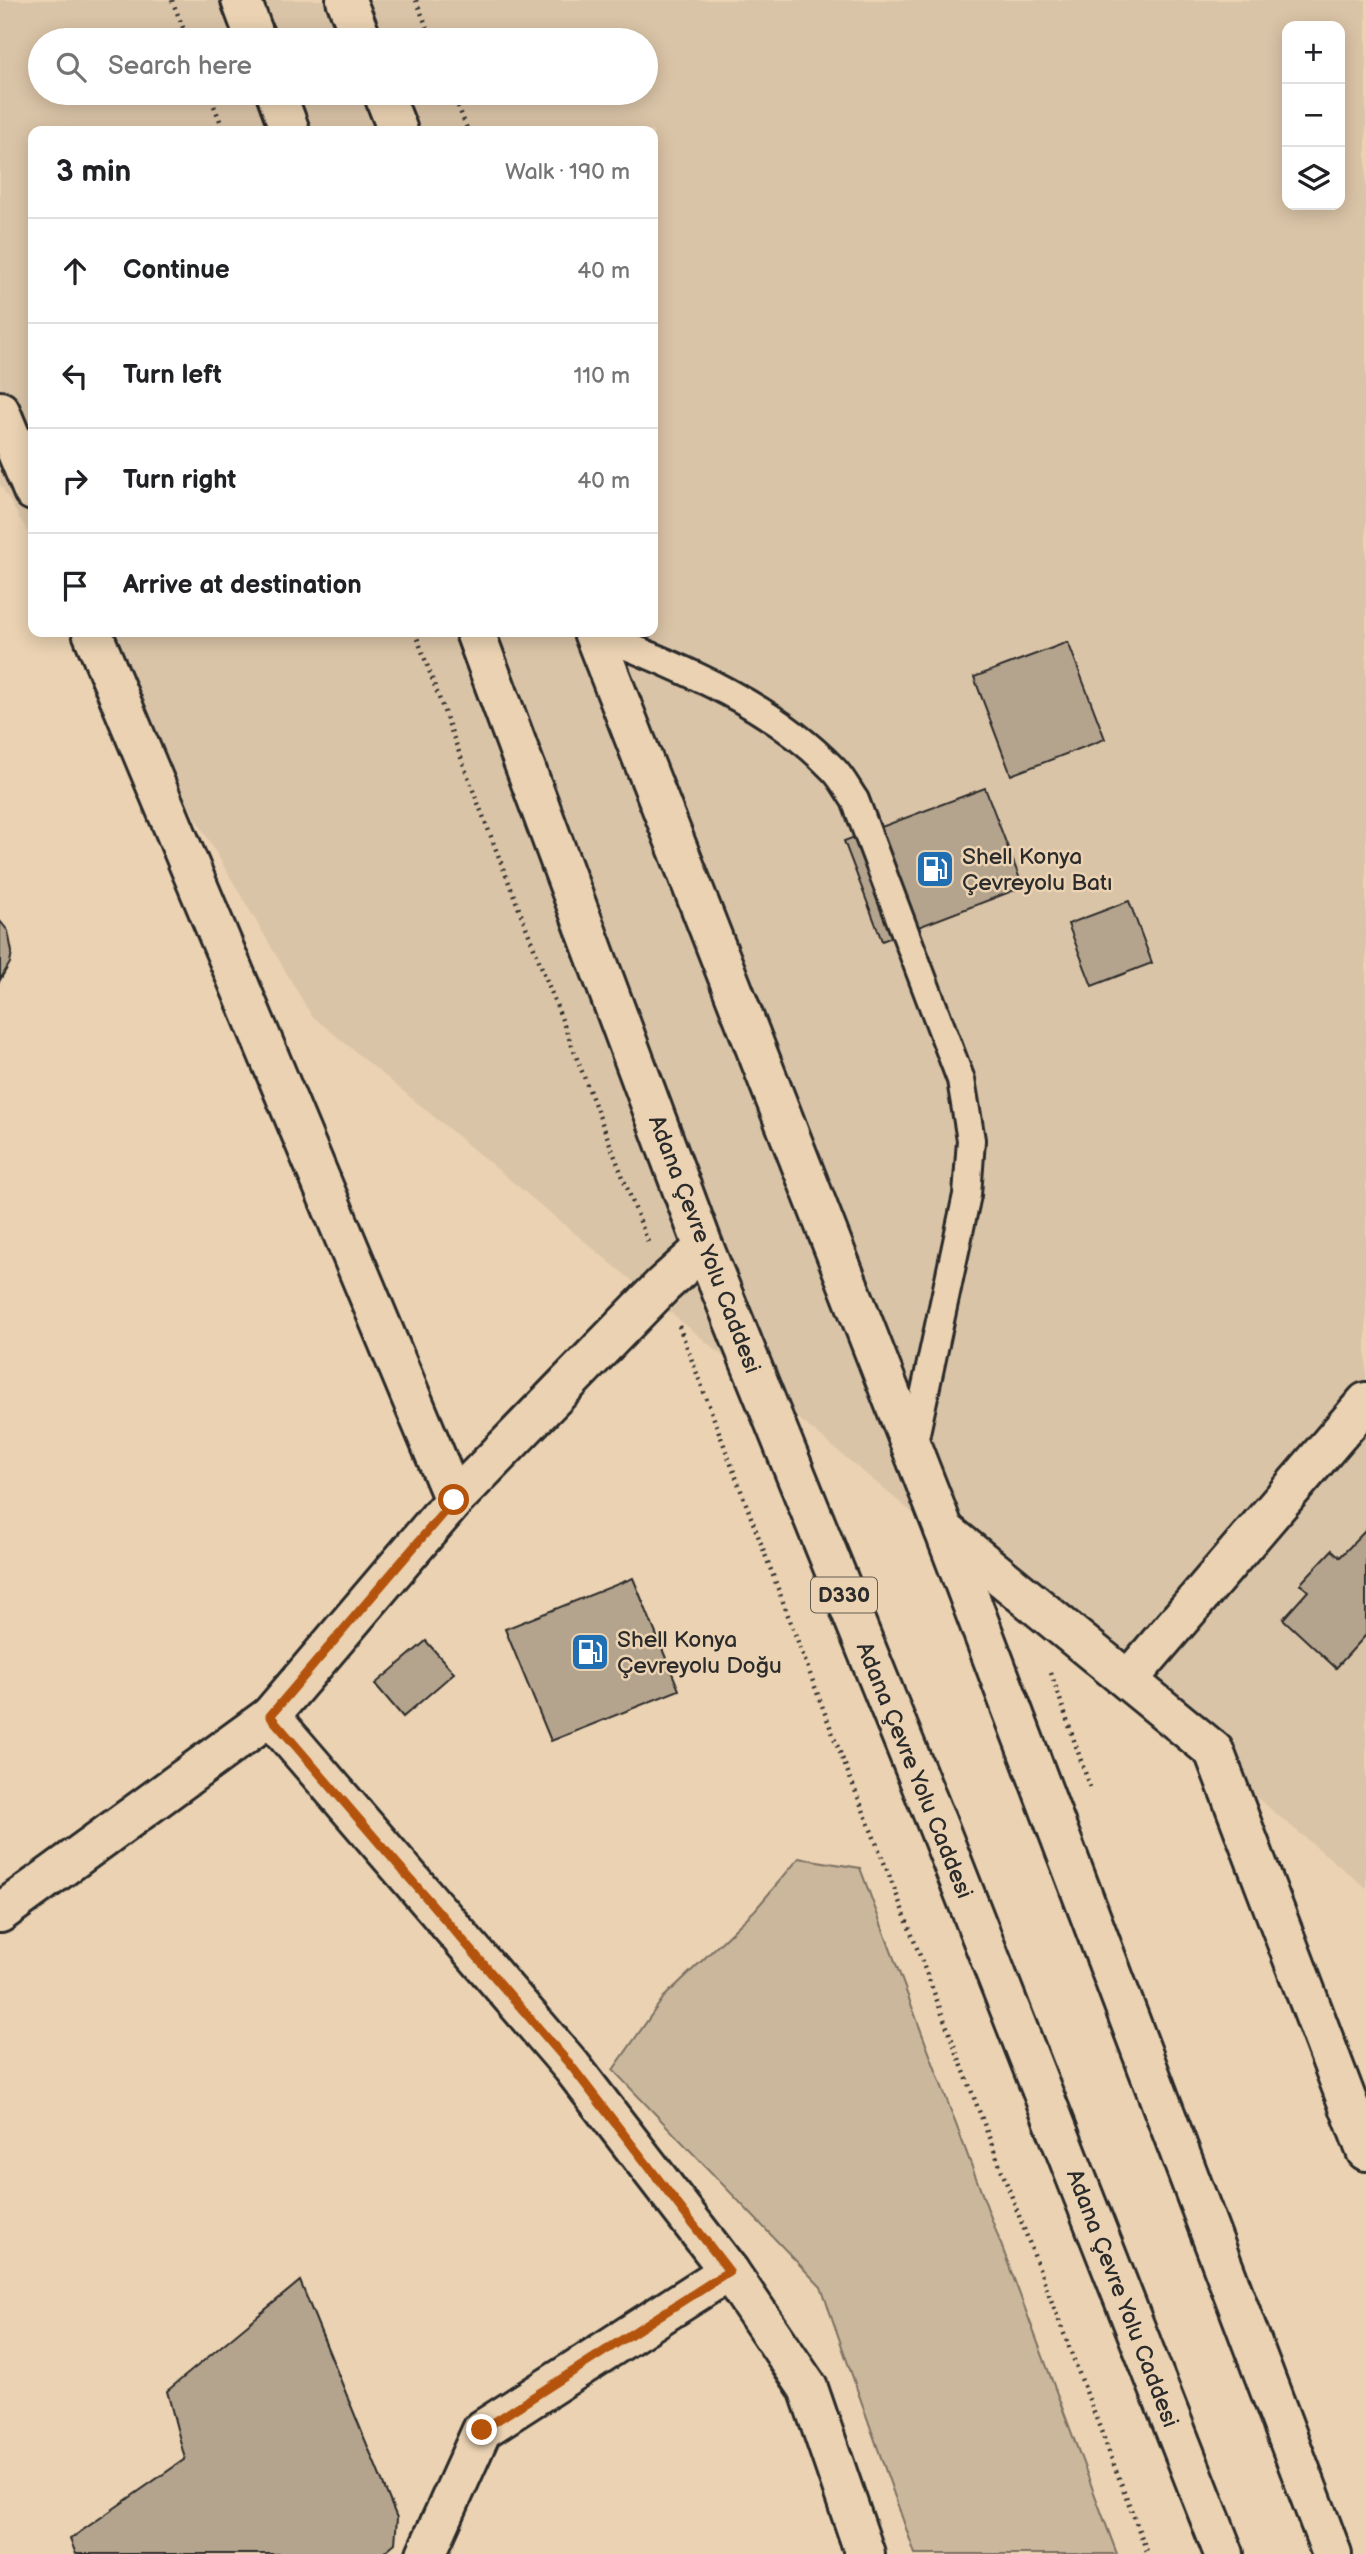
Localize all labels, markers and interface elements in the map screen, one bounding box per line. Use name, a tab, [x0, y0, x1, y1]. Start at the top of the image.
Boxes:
map controls	[1282, 21, 1345, 210]
button: +	[1282, 21, 1345, 84]
search box	[28, 28, 658, 105]
icon: search	[52, 48, 90, 86]
text: Search here	[108, 51, 252, 82]
button: −	[1282, 84, 1345, 147]
button: layers	[1282, 147, 1345, 210]
text: 3 min	[56, 154, 131, 190]
text: Walk · 190 m	[505, 158, 630, 186]
icon: ahead	[56, 252, 94, 290]
text: Continue	[123, 255, 230, 286]
text: 40 m	[577, 257, 630, 285]
icon: left	[56, 357, 94, 395]
text: Turn left	[123, 360, 222, 391]
text: 110 m	[573, 362, 630, 390]
icon: right	[56, 462, 94, 500]
text: Turn right	[123, 465, 236, 496]
text: 40 m	[577, 467, 630, 495]
icon: arrive	[56, 567, 94, 605]
text: Arrive at destination	[123, 570, 362, 601]
place label: Shell Konya Çevreyolu Batı	[962, 843, 1112, 897]
fuel station icon: Shell Konya Çevreyolu Batı	[914, 848, 956, 890]
street label: Adana Çevre Yolu Caddesi	[642, 1111, 766, 1377]
route start	[438, 1484, 469, 1515]
road number: D330	[811, 1578, 877, 1612]
place label: Shell Konya Çevreyolu Doğu	[617, 1626, 782, 1680]
fuel station icon: Shell Konya Çevreyolu Doğu	[569, 1631, 611, 1673]
street label: Adana Çevre Yolu Caddesi	[850, 1638, 978, 1903]
street label: Adana Çevre Yolu Caddesi	[1060, 2165, 1184, 2431]
route end	[466, 2414, 497, 2445]

